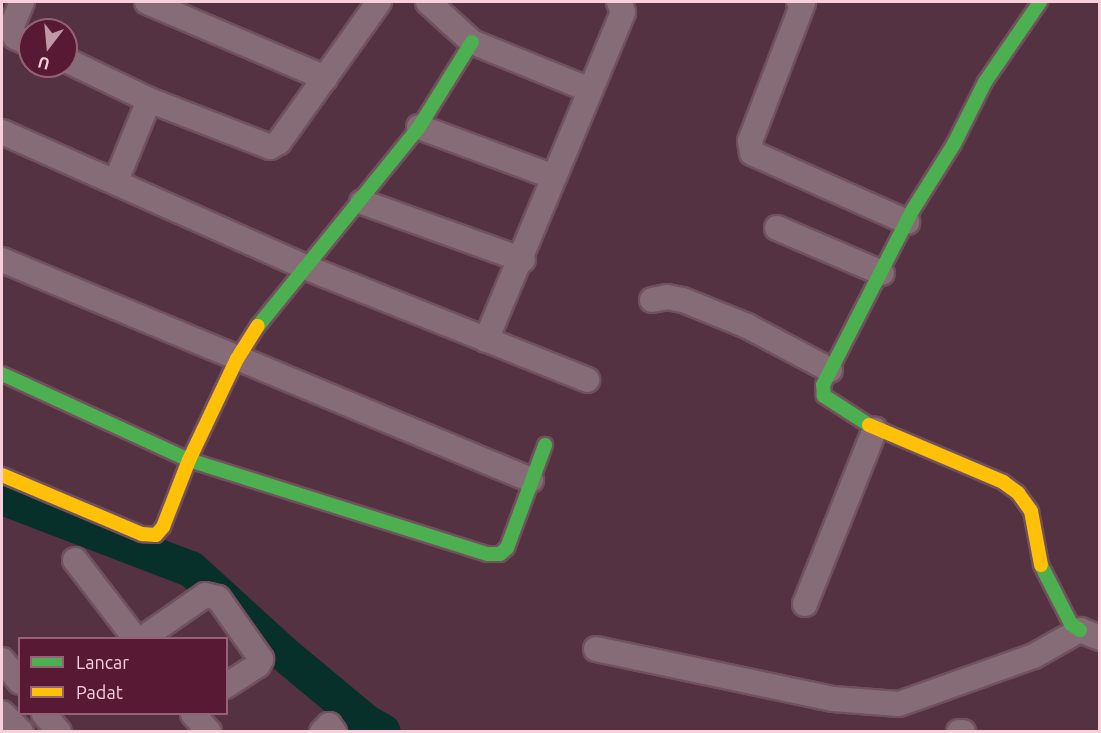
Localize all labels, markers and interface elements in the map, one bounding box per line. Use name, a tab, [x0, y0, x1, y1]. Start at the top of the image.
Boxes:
north arrow	[18, 18, 78, 78]
text: U	[36, 53, 51, 74]
legend	[18, 637, 228, 715]
text: Lancar	[76, 652, 129, 672]
text: Padat	[76, 682, 123, 702]

